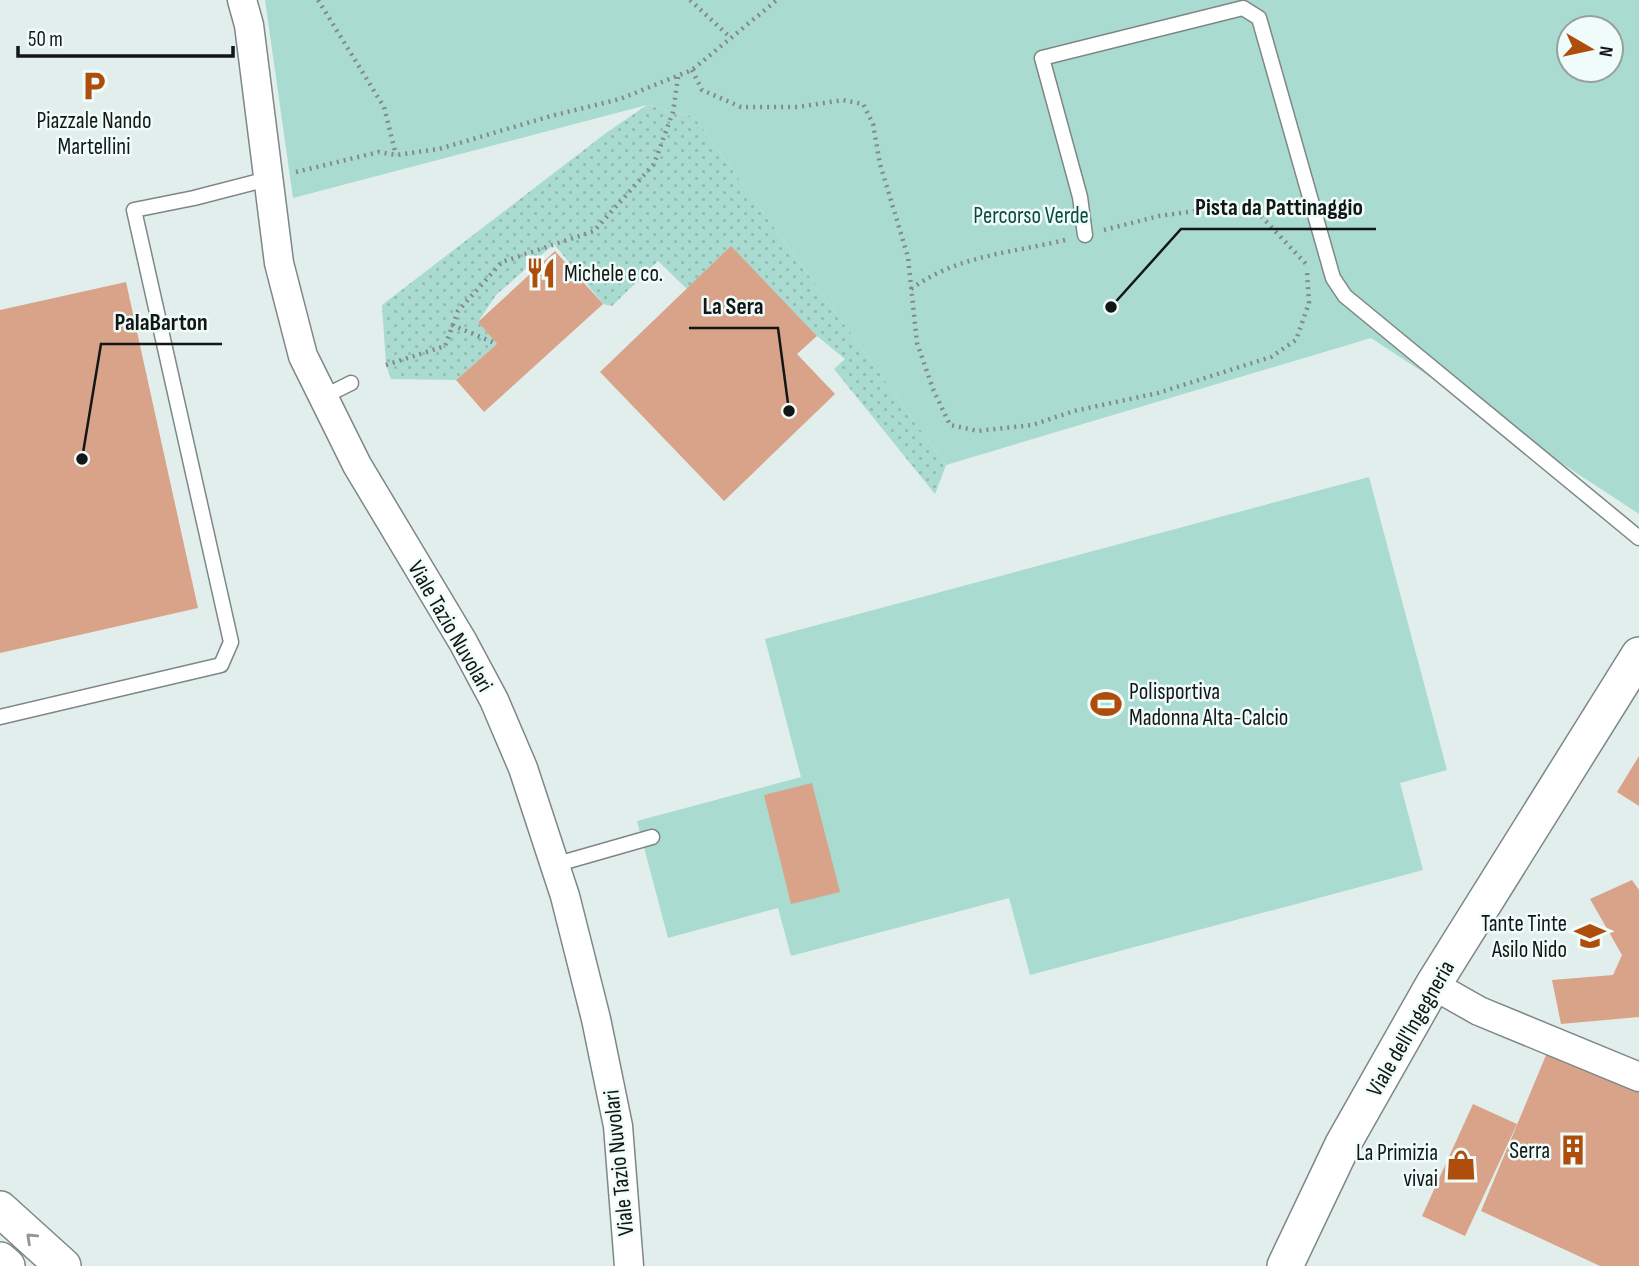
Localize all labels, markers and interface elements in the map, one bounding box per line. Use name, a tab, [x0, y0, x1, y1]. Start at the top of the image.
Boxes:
scale bar	[18, 14, 233, 58]
north arrow	[1555, 14, 1625, 84]
text: 50 m	[28, 27, 63, 52]
text: N	[1593, 45, 1617, 58]
parking icon: Piazzale Nando Martellini	[77, 69, 111, 103]
place label: Piazzale Nando Martellini	[37, 107, 151, 161]
callout: Pista da Pattinaggio	[1181, 184, 1376, 229]
text: Pista da Pattinaggio	[1195, 193, 1363, 222]
park label: Percorso Verde	[973, 202, 1089, 230]
restaurant icon: Michele e co.	[524, 256, 558, 290]
place label: Michele e co.	[564, 260, 663, 288]
callout: La Sera	[689, 283, 778, 328]
text: La Sera	[702, 292, 764, 321]
callout: PalaBarton	[101, 299, 222, 344]
text: PalaBarton	[114, 308, 208, 337]
street label: Viale Tazio Nuvolari	[401, 556, 499, 697]
place label: Polisportiva Madonna Alta-Calcio	[1129, 678, 1288, 732]
sports icon: Polisportiva Madonna Alta-Calcio	[1089, 687, 1123, 721]
place label: Tante Tinte Asilo Nido	[1481, 910, 1567, 964]
school or university icon: Tante Tinte Asilo Nido	[1573, 919, 1607, 953]
street label: Viale dell'Ingegneria	[1361, 955, 1461, 1102]
street label: Viale Tazio Nuvolari	[597, 1088, 641, 1237]
building icon: Serra	[1556, 1133, 1590, 1167]
place label: Serra	[1509, 1137, 1550, 1165]
place label: La Primizia vivai	[1356, 1139, 1438, 1193]
shop icon: La Primizia vivai	[1444, 1148, 1478, 1182]
one-way arrow	[26, 1234, 39, 1246]

